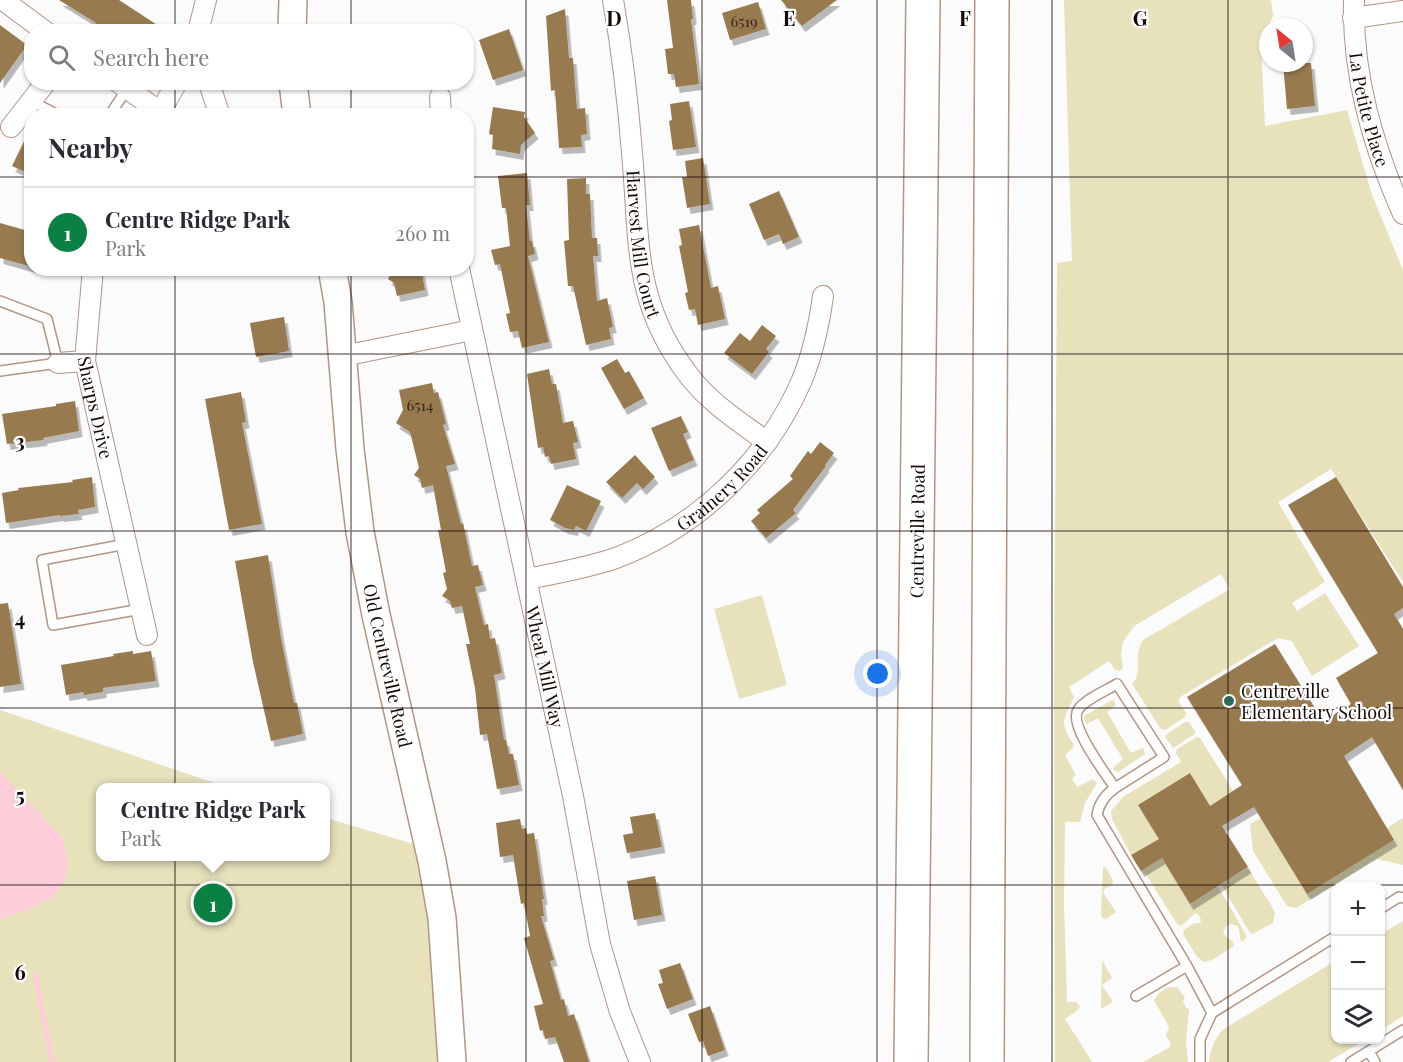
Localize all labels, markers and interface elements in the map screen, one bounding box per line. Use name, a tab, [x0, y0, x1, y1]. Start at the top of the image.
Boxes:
text: D	[606, 4, 622, 31]
text: E	[783, 4, 795, 31]
text: F	[959, 4, 971, 31]
text: G	[1133, 4, 1148, 31]
house number: 6519	[730, 11, 758, 31]
north arrow	[1259, 18, 1313, 72]
search box	[24, 24, 474, 90]
icon: search	[45, 41, 78, 74]
text: Search here	[93, 42, 209, 72]
street label: La Petite Place	[1344, 51, 1395, 170]
text: Nearby	[48, 130, 133, 165]
street label: Harvest Mill Court	[621, 169, 667, 322]
text: Centre Ridge Park	[105, 204, 290, 234]
text: 1	[64, 219, 71, 246]
text: 260 m	[395, 219, 450, 246]
text: Park	[105, 234, 146, 261]
street label: Sharps Drive	[72, 354, 119, 461]
house number: 6514	[407, 395, 433, 415]
text: 3	[15, 427, 25, 454]
street label: Grainery Road	[672, 439, 773, 536]
street label: Centreville Road	[904, 463, 930, 598]
street label: Old Centreville Road	[358, 582, 418, 750]
street label: Wheat Mill Way	[520, 603, 570, 730]
text: 4	[15, 604, 25, 631]
your location	[863, 659, 892, 688]
place label: Centreville Elementary School	[1241, 679, 1392, 724]
marker: Centreville Elementary School	[1222, 694, 1236, 708]
text: 5	[15, 781, 25, 808]
popup	[96, 783, 330, 861]
text: Centre Ridge Park	[120, 794, 306, 824]
text: Park	[120, 824, 162, 851]
pin: 1	[194, 880, 232, 926]
map controls	[1331, 882, 1385, 1044]
button: +	[1331, 882, 1385, 936]
button: −	[1331, 936, 1385, 990]
text: 6	[14, 958, 26, 985]
button: layers	[1331, 990, 1385, 1044]

